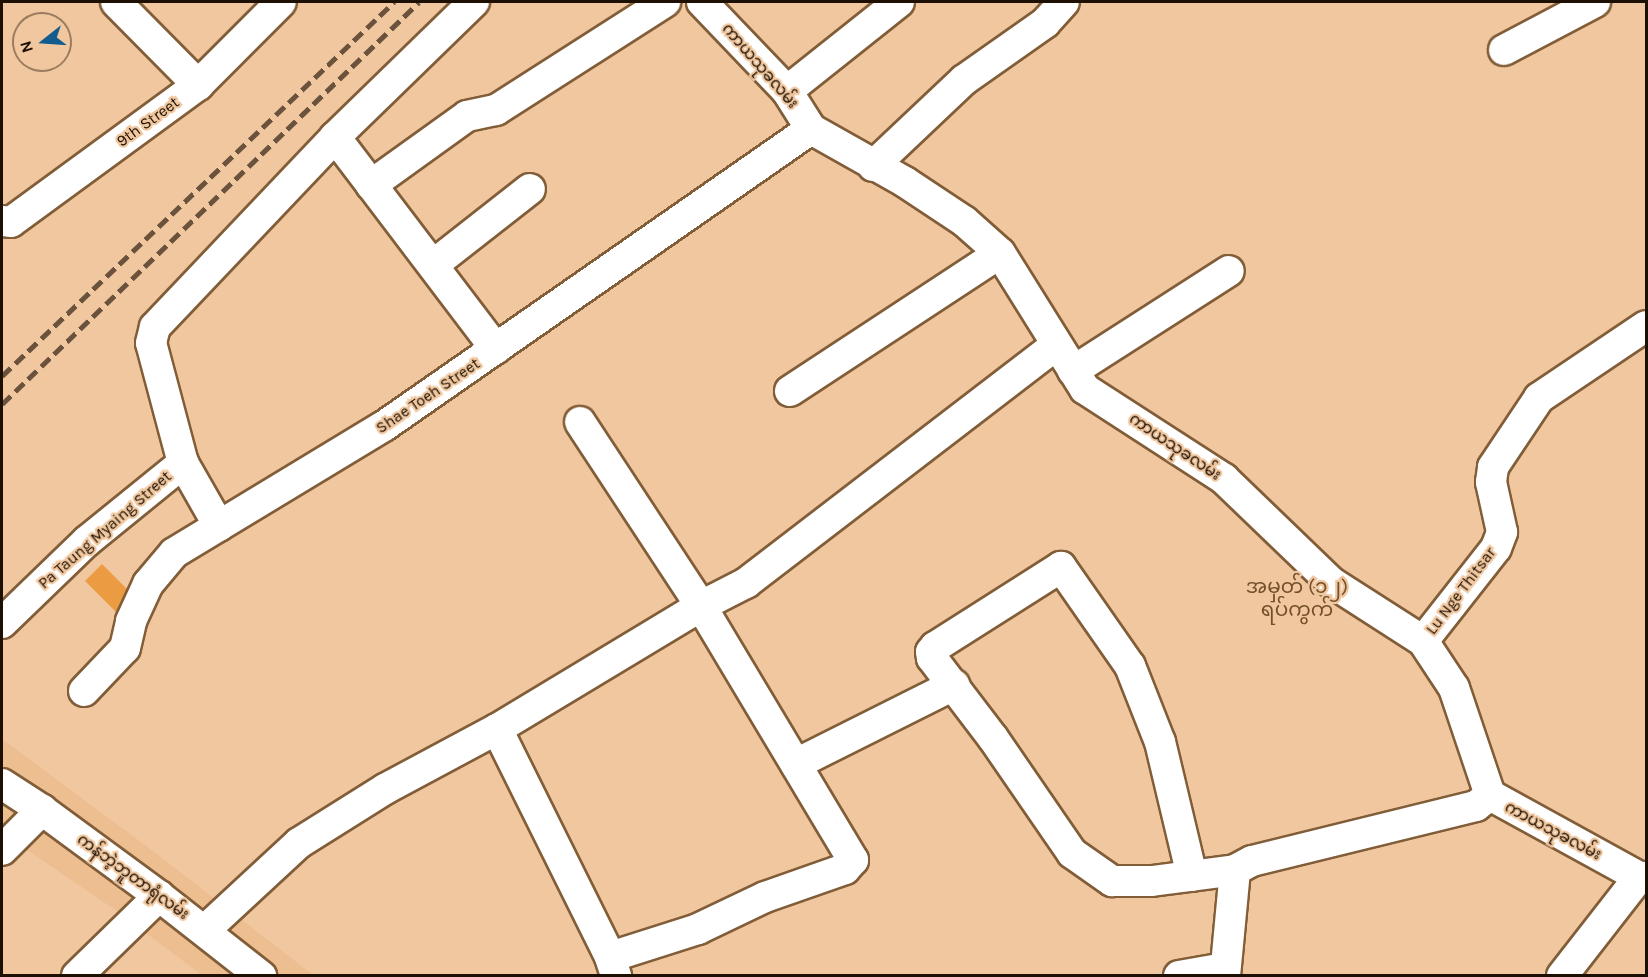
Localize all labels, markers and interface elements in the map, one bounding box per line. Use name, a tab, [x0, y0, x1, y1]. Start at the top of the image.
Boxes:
north arrow	[12, 12, 72, 72]
street label: ကာယသုခလမ်း	[718, 20, 802, 112]
text: N	[15, 39, 37, 55]
street label: 9th Street	[113, 93, 183, 151]
street label: Shae Toeh Street	[372, 354, 484, 438]
street label: ကာယသုခလမ်း	[1125, 409, 1225, 485]
street label: Pa Taung Myaing Street	[35, 467, 175, 593]
street label: Lu Nge Thitsar	[1422, 544, 1500, 638]
district label: အမှတ် (၁၂) ရပ်ကွက်	[1246, 574, 1348, 621]
street label: ကာယသုခလမ်း	[1501, 798, 1605, 864]
street label: ကန်ဘဲ့ဘူတာရုံလမ်း	[73, 830, 193, 924]

